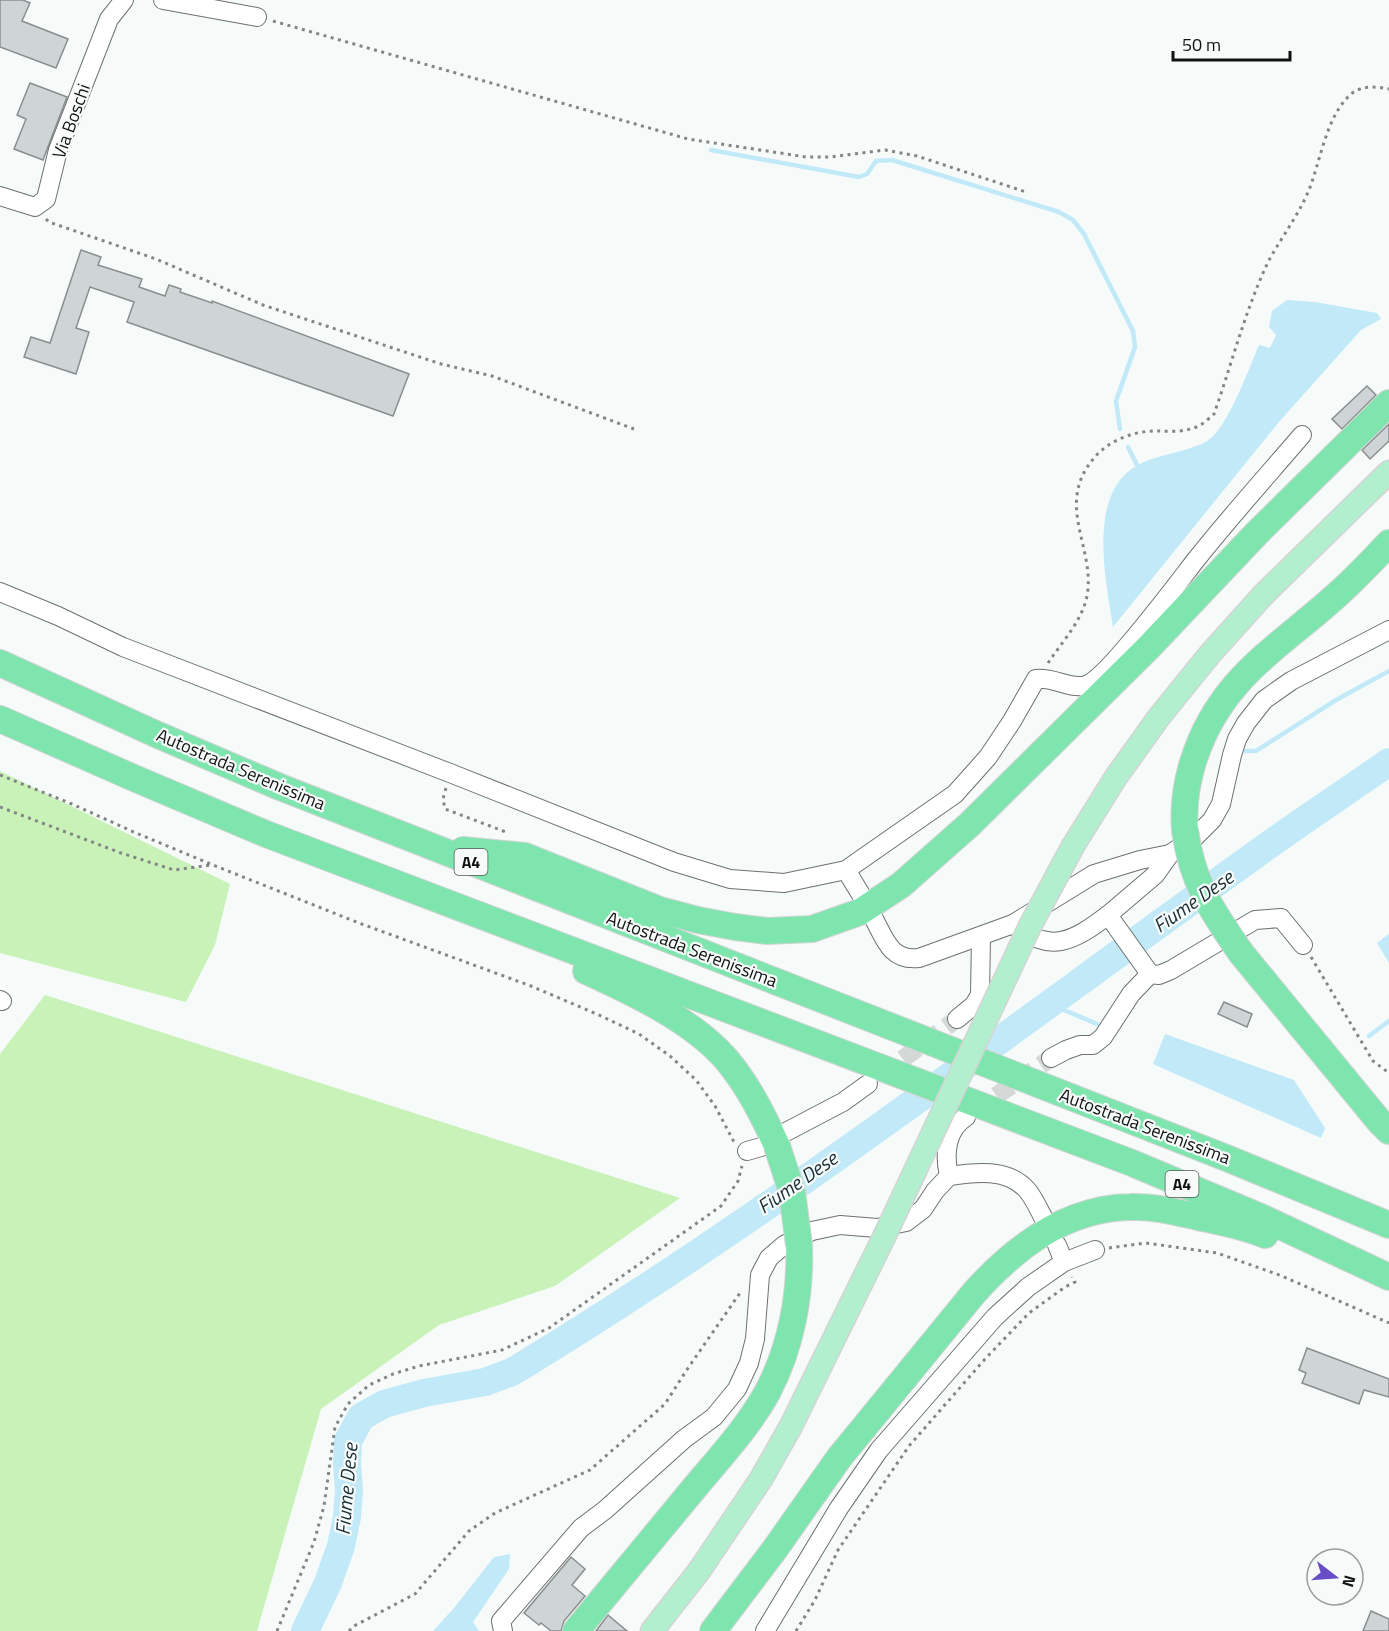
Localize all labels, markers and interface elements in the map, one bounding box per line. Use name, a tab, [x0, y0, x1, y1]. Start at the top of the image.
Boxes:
scale bar	[1173, 24, 1290, 62]
text: 50 m	[1182, 31, 1221, 58]
street label: Via Boschi	[45, 80, 97, 162]
street label: Autostrada Serenissima	[152, 721, 330, 817]
road number: A4	[454, 849, 488, 875]
water label: Fiume Dese	[1146, 861, 1241, 940]
street label: Autostrada Serenissima	[603, 904, 781, 994]
street label: Autostrada Serenissima	[1056, 1081, 1234, 1171]
water label: Fiume Dese	[750, 1142, 845, 1221]
road number: A4	[1166, 1171, 1198, 1197]
water label: Fiume Dese	[327, 1440, 366, 1536]
north arrow	[1305, 1547, 1365, 1607]
text: N	[1336, 1573, 1362, 1590]

